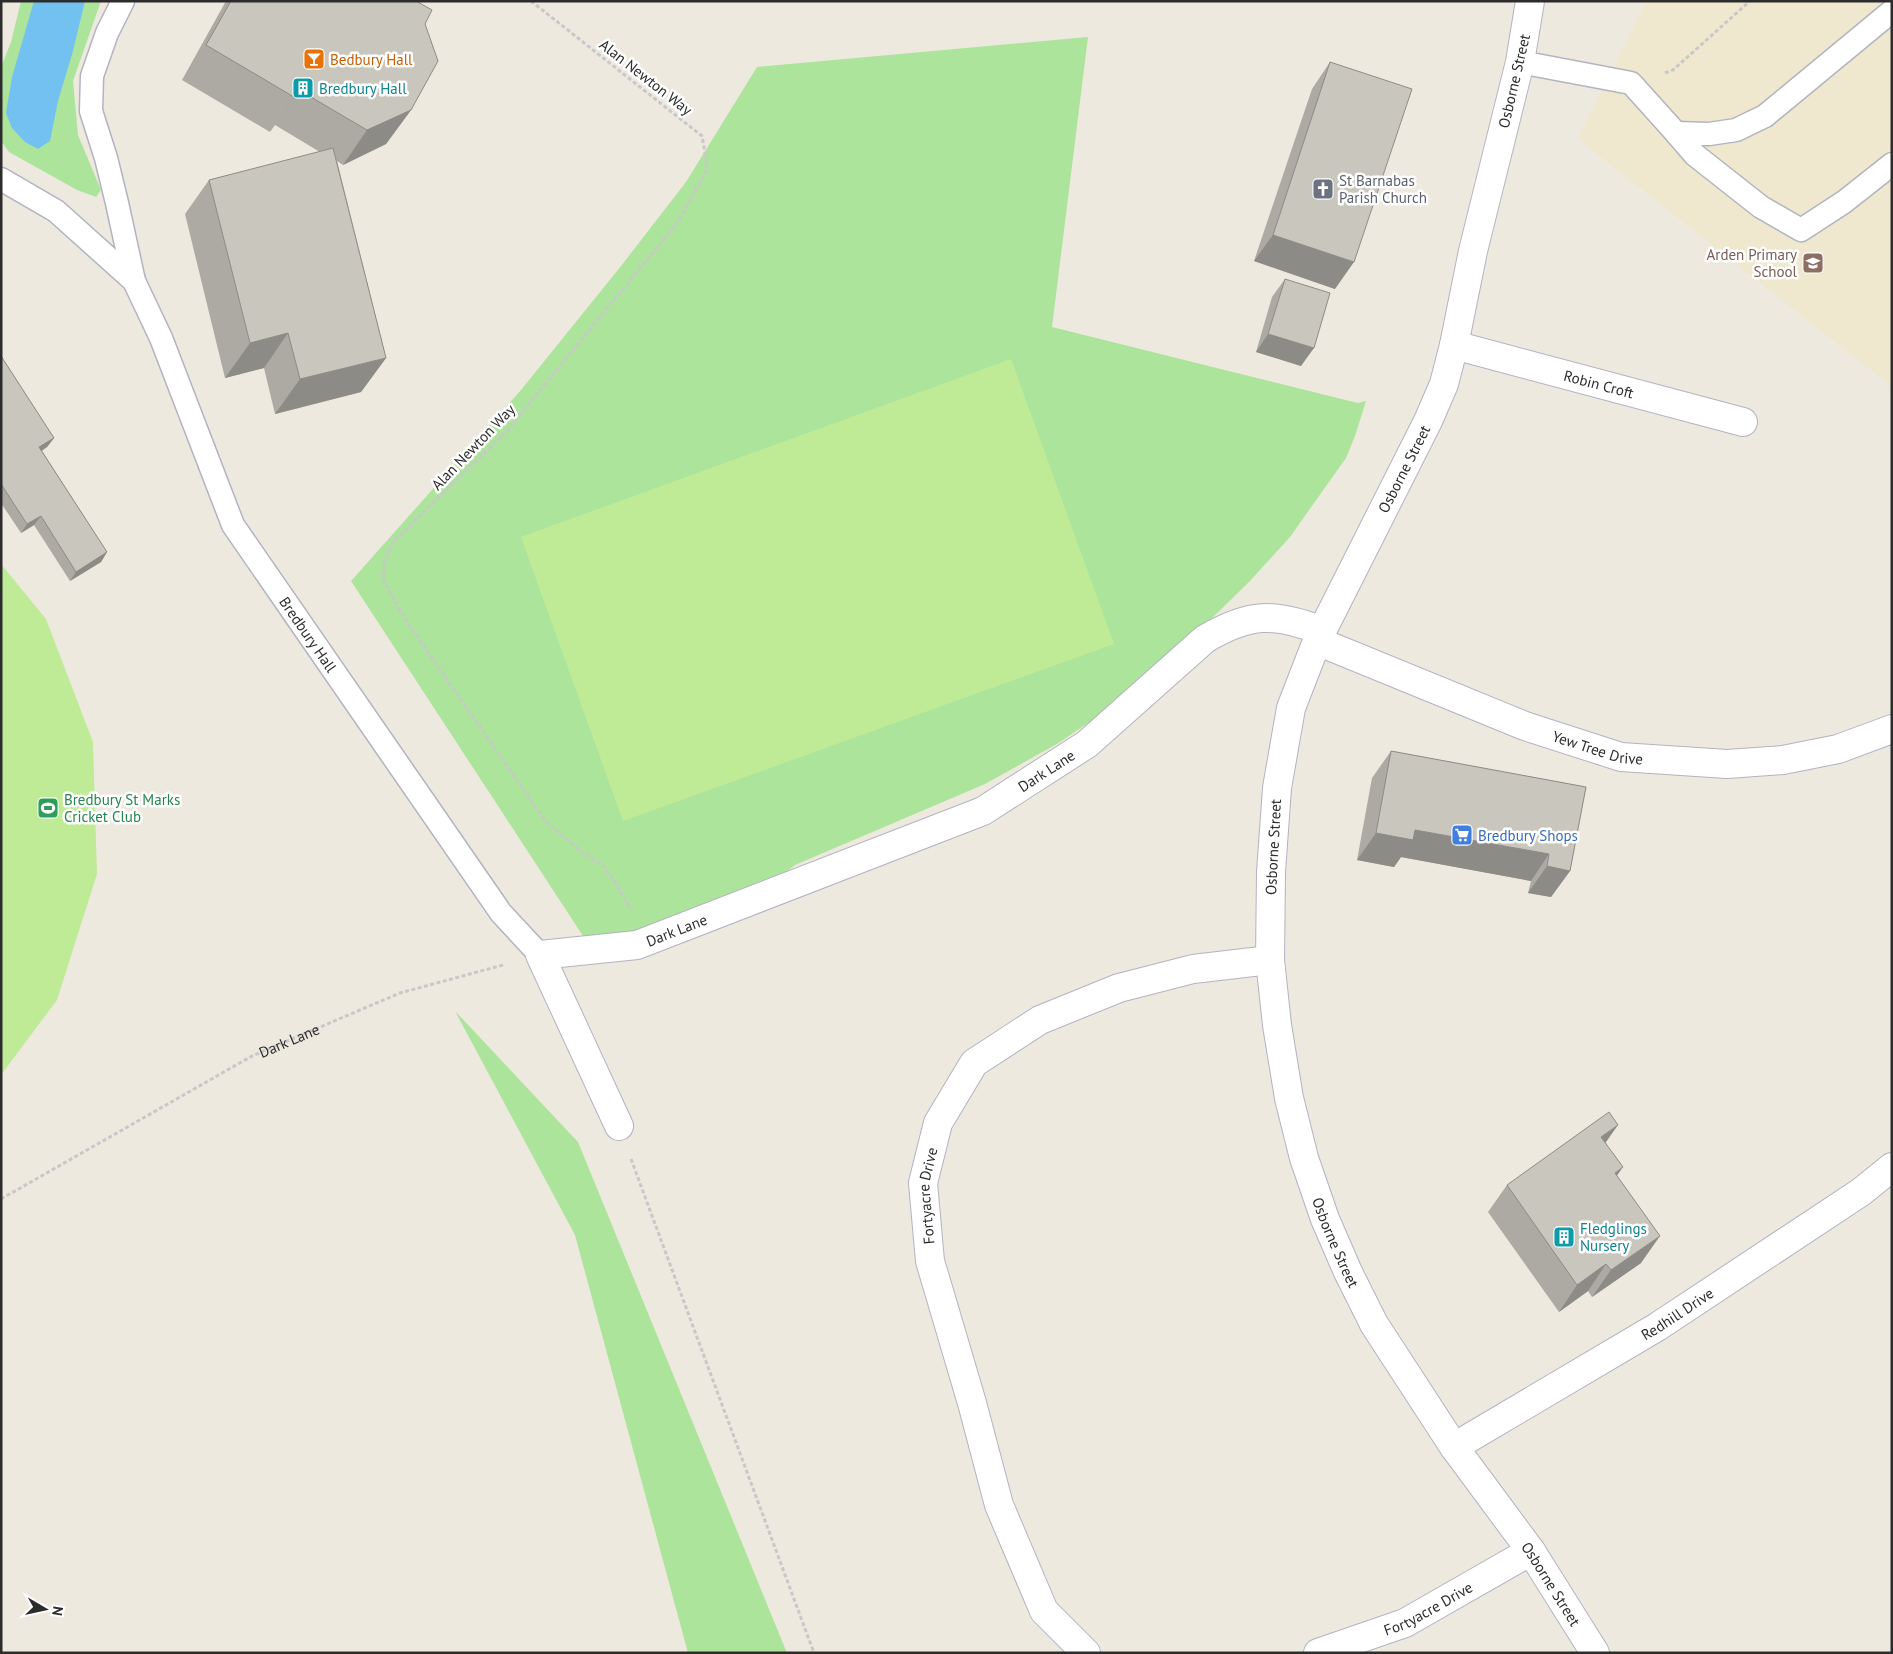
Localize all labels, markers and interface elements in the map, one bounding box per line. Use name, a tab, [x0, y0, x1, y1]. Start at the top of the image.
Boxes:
street label: Osborne Street	[1494, 32, 1534, 130]
street label: Alan Newton Way	[596, 35, 696, 119]
bar icon: Bedbury Hall	[302, 47, 326, 71]
place label: Bedbury Hall	[330, 50, 413, 69]
building icon: Bredbury Hall	[291, 76, 315, 100]
place label: Bredbury Hall	[319, 79, 407, 98]
place label: St Barnabas Parish Church	[1339, 171, 1427, 207]
church icon: St Barnabas Parish Church	[1311, 177, 1335, 201]
place label: Arden Primary School	[1707, 245, 1798, 281]
school or university icon: Arden Primary School	[1801, 251, 1825, 275]
street label: Robin Croft	[1562, 365, 1636, 402]
street label: Alan Newton Way	[427, 400, 519, 494]
street label: Osborne Street	[1374, 422, 1434, 516]
street label: Bredbury Hall	[276, 593, 342, 676]
street label: Yew Tree Drive	[1550, 726, 1644, 768]
street label: Dark Lane	[1014, 745, 1078, 796]
place label: Bredbury St Marks Cricket Club	[64, 790, 180, 826]
sports icon: Bredbury St Marks Cricket Club	[36, 796, 60, 820]
street label: Osborne Street	[1261, 799, 1285, 895]
supermarket icon: Bredbury Shops	[1450, 823, 1474, 847]
place label: Bredbury Shops	[1478, 826, 1578, 845]
street label: Dark Lane	[643, 909, 710, 950]
street label: Dark Lane	[256, 1019, 322, 1062]
street label: Fortyacre Drive	[914, 1145, 941, 1245]
street label: Osborne Street	[1309, 1195, 1364, 1290]
place label: Fledglings Nursery	[1580, 1219, 1647, 1255]
building icon: Fledglings Nursery	[1552, 1225, 1576, 1249]
street label: Redhill Drive	[1637, 1283, 1717, 1344]
street label: Osborne Street	[1518, 1538, 1585, 1629]
street label: Fortyacre Drive	[1381, 1577, 1476, 1639]
north arrow	[20, 1584, 70, 1634]
text: N	[48, 1605, 67, 1617]

